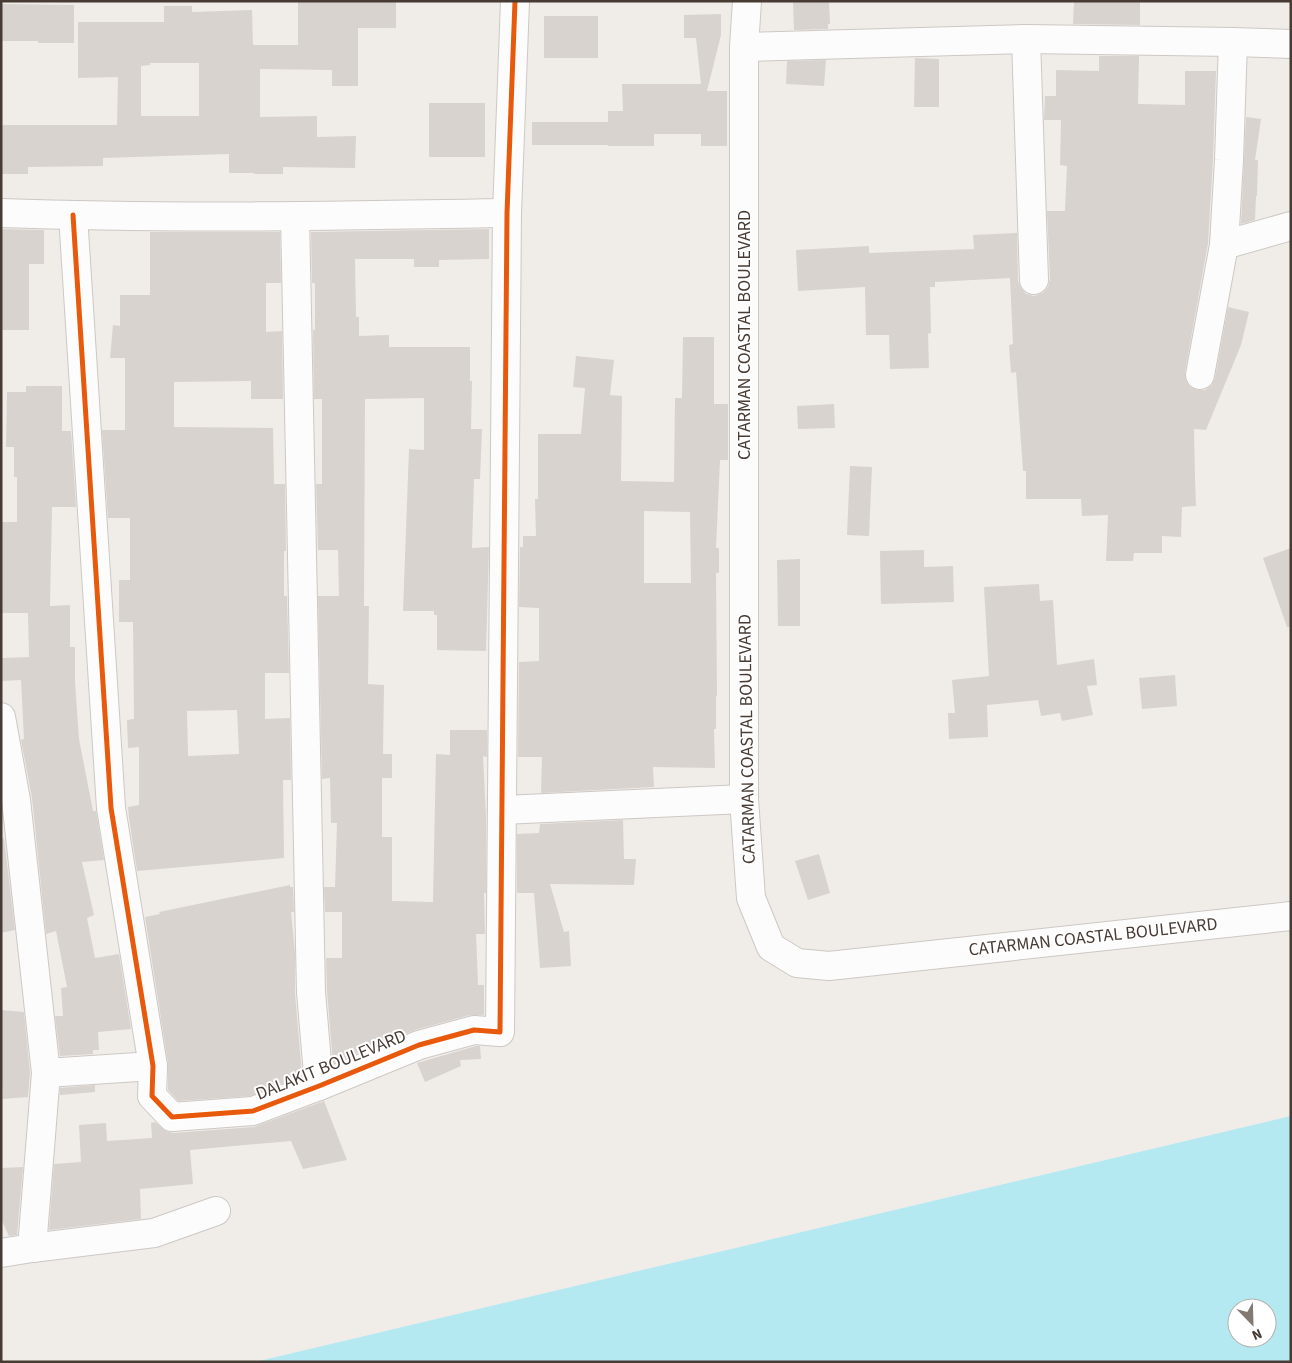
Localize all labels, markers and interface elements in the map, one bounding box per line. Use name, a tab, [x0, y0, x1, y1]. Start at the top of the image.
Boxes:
street label: CATARMAN COASTAL BOULEVARD	[732, 210, 757, 460]
street label: CATARMAN COASTAL BOULEVARD	[732, 614, 762, 864]
street label: CATARMAN COASTAL BOULEVARD	[967, 911, 1219, 963]
street label: DALAKIT BOULEVARD	[252, 1023, 410, 1107]
north arrow	[1227, 1298, 1277, 1348]
text: N	[1248, 1323, 1265, 1345]

